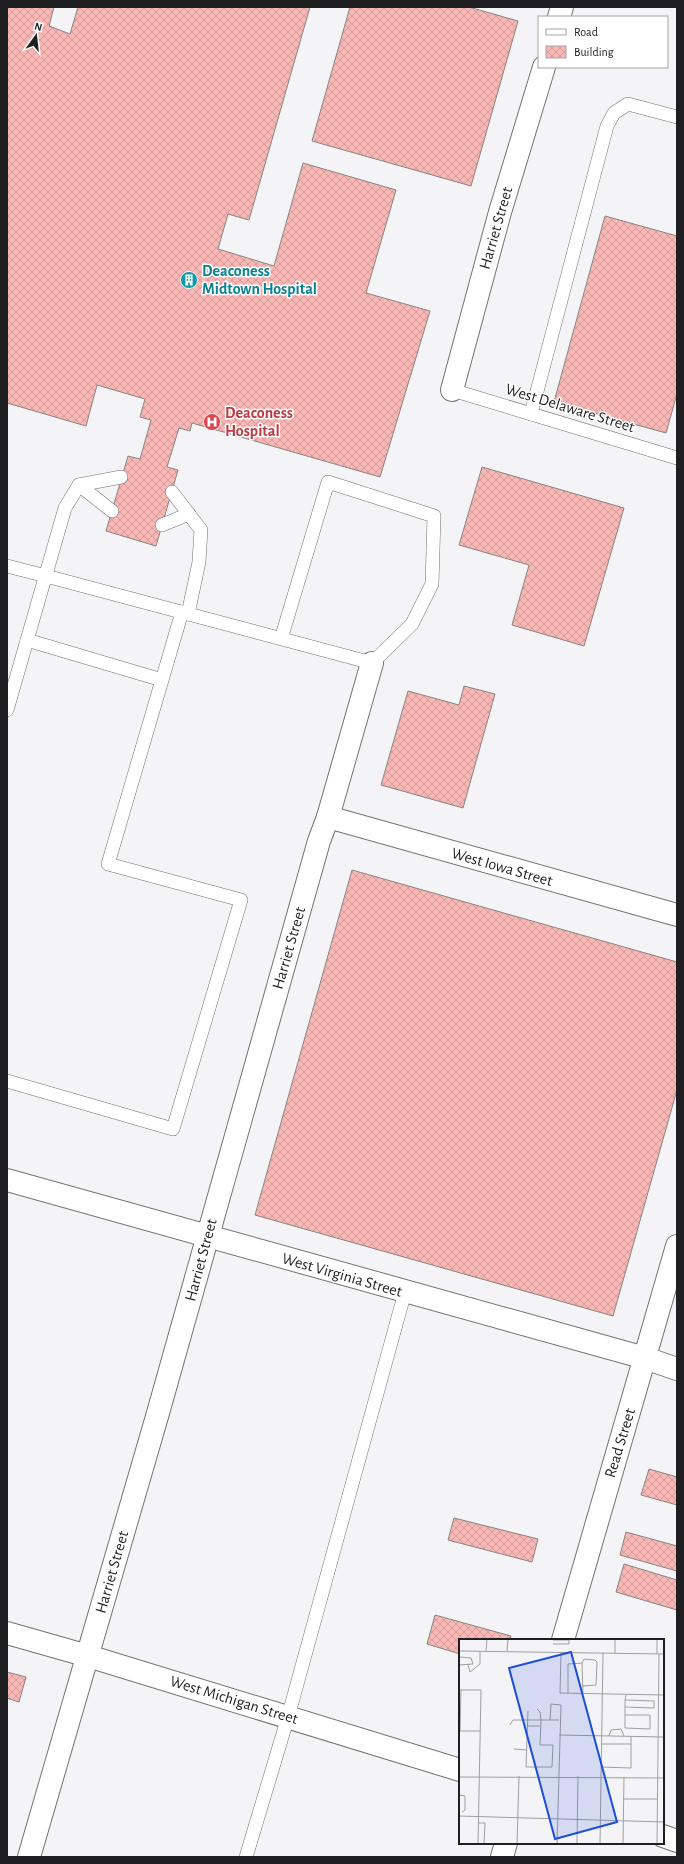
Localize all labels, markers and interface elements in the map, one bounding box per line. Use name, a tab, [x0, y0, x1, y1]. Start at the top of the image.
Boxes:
north arrow	[16, 16, 56, 56]
legend	[538, 16, 668, 68]
text: N	[33, 21, 44, 33]
text: Road	[574, 26, 598, 38]
text: Building	[574, 46, 614, 58]
street label: Harriet Street	[477, 185, 515, 271]
place label: Deaconess Midtown Hospital	[202, 263, 317, 297]
building icon: Deaconess Midtown Hospital	[179, 270, 199, 290]
street label: West Delaware Street	[504, 381, 636, 435]
place label: Deaconess Hospital	[225, 405, 293, 439]
hospital icon: Deaconess Hospital	[202, 412, 222, 432]
street label: West Iowa Street	[450, 845, 554, 889]
street label: Harriet Street	[270, 905, 308, 991]
street label: Harriet Street	[182, 1217, 220, 1303]
street label: West Virginia Street	[280, 1250, 404, 1300]
street label: Read Street	[602, 1406, 638, 1480]
street label: Harriet Street	[93, 1529, 131, 1615]
inset map	[459, 1639, 664, 1844]
street label: West Michigan Street	[168, 1673, 300, 1727]

